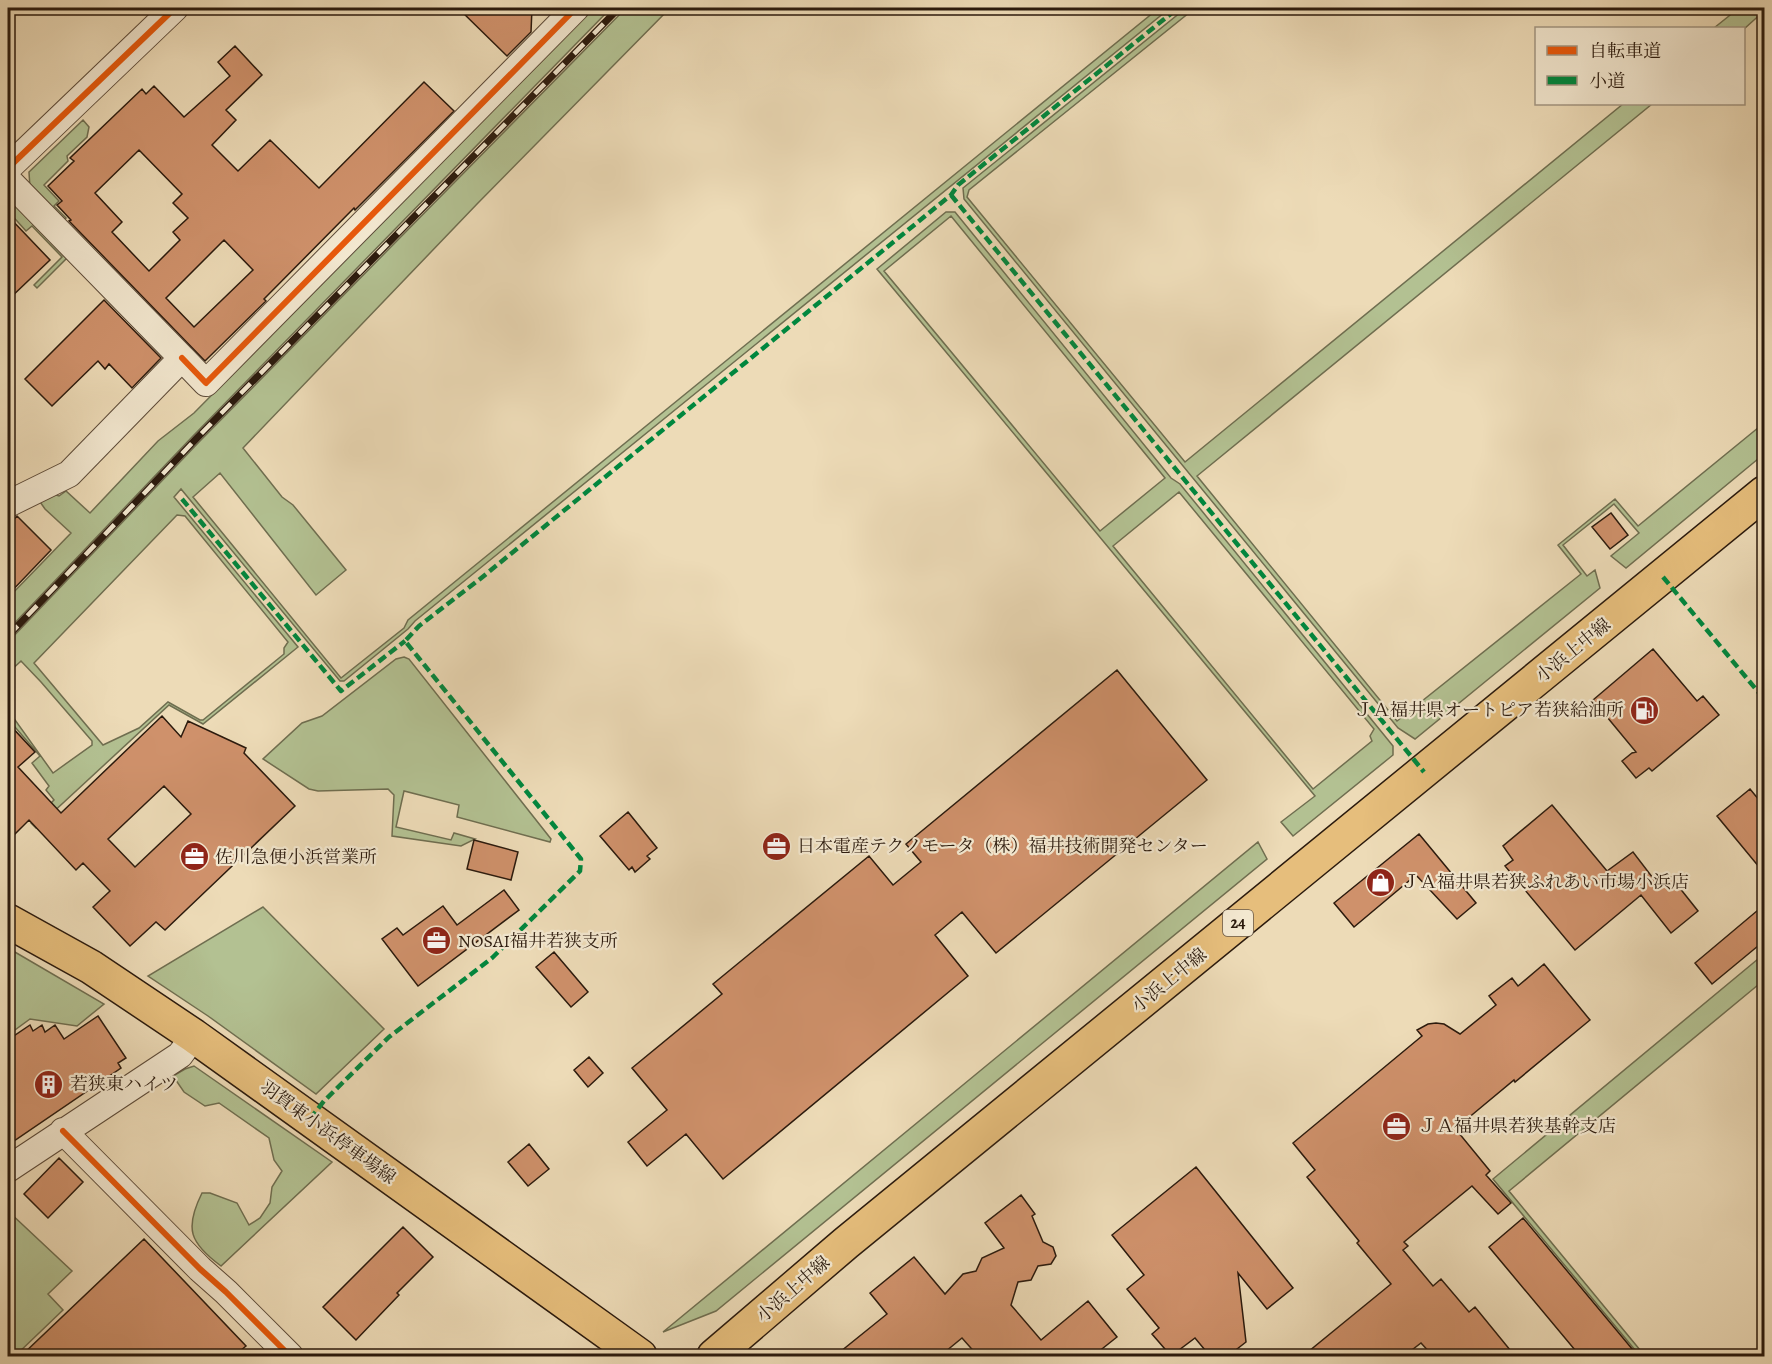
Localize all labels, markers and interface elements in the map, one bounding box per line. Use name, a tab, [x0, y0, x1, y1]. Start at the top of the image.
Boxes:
legend	[1535, 27, 1745, 105]
text: 自転車道	[1589, 39, 1661, 63]
text: 小道	[1589, 69, 1625, 93]
street label: 小浜上中線	[1530, 612, 1616, 688]
fuel station icon: ＪＡ福井県オートピア若狭給油所	[1629, 694, 1661, 726]
place label: ＪＡ福井県オートピア若狭給油所	[1354, 698, 1624, 722]
office icon: 日本電産テクノモータ（株）福井技術開発センター	[760, 830, 792, 862]
place label: 日本電産テクノモータ（株）福井技術開発センター	[797, 834, 1208, 858]
office icon: 佐川急便小浜営業所	[178, 841, 210, 873]
place label: 佐川急便小浜営業所	[215, 845, 377, 869]
shop icon: ＪＡ福井県若狭ふれあい市場小浜店	[1364, 866, 1396, 898]
place label: ＪＡ福井県若狭ふれあい市場小浜店	[1401, 870, 1689, 894]
road number: 24	[1223, 910, 1253, 936]
office icon: NOSAI福井若狭支所	[421, 925, 453, 957]
place label: NOSAI福井若狭支所	[458, 929, 618, 953]
street label: 小浜上中線	[1126, 942, 1212, 1018]
building icon: 若狭東ハイツ	[33, 1068, 65, 1100]
place label: 若狭東ハイツ	[70, 1072, 178, 1096]
street label: 羽賀東小浜停車場線	[255, 1075, 401, 1189]
office icon: ＪＡ福井県若狭基幹支店	[1381, 1110, 1413, 1142]
place label: ＪＡ福井県若狭基幹支店	[1418, 1114, 1616, 1138]
street label: 小浜上中線	[751, 1250, 835, 1328]

